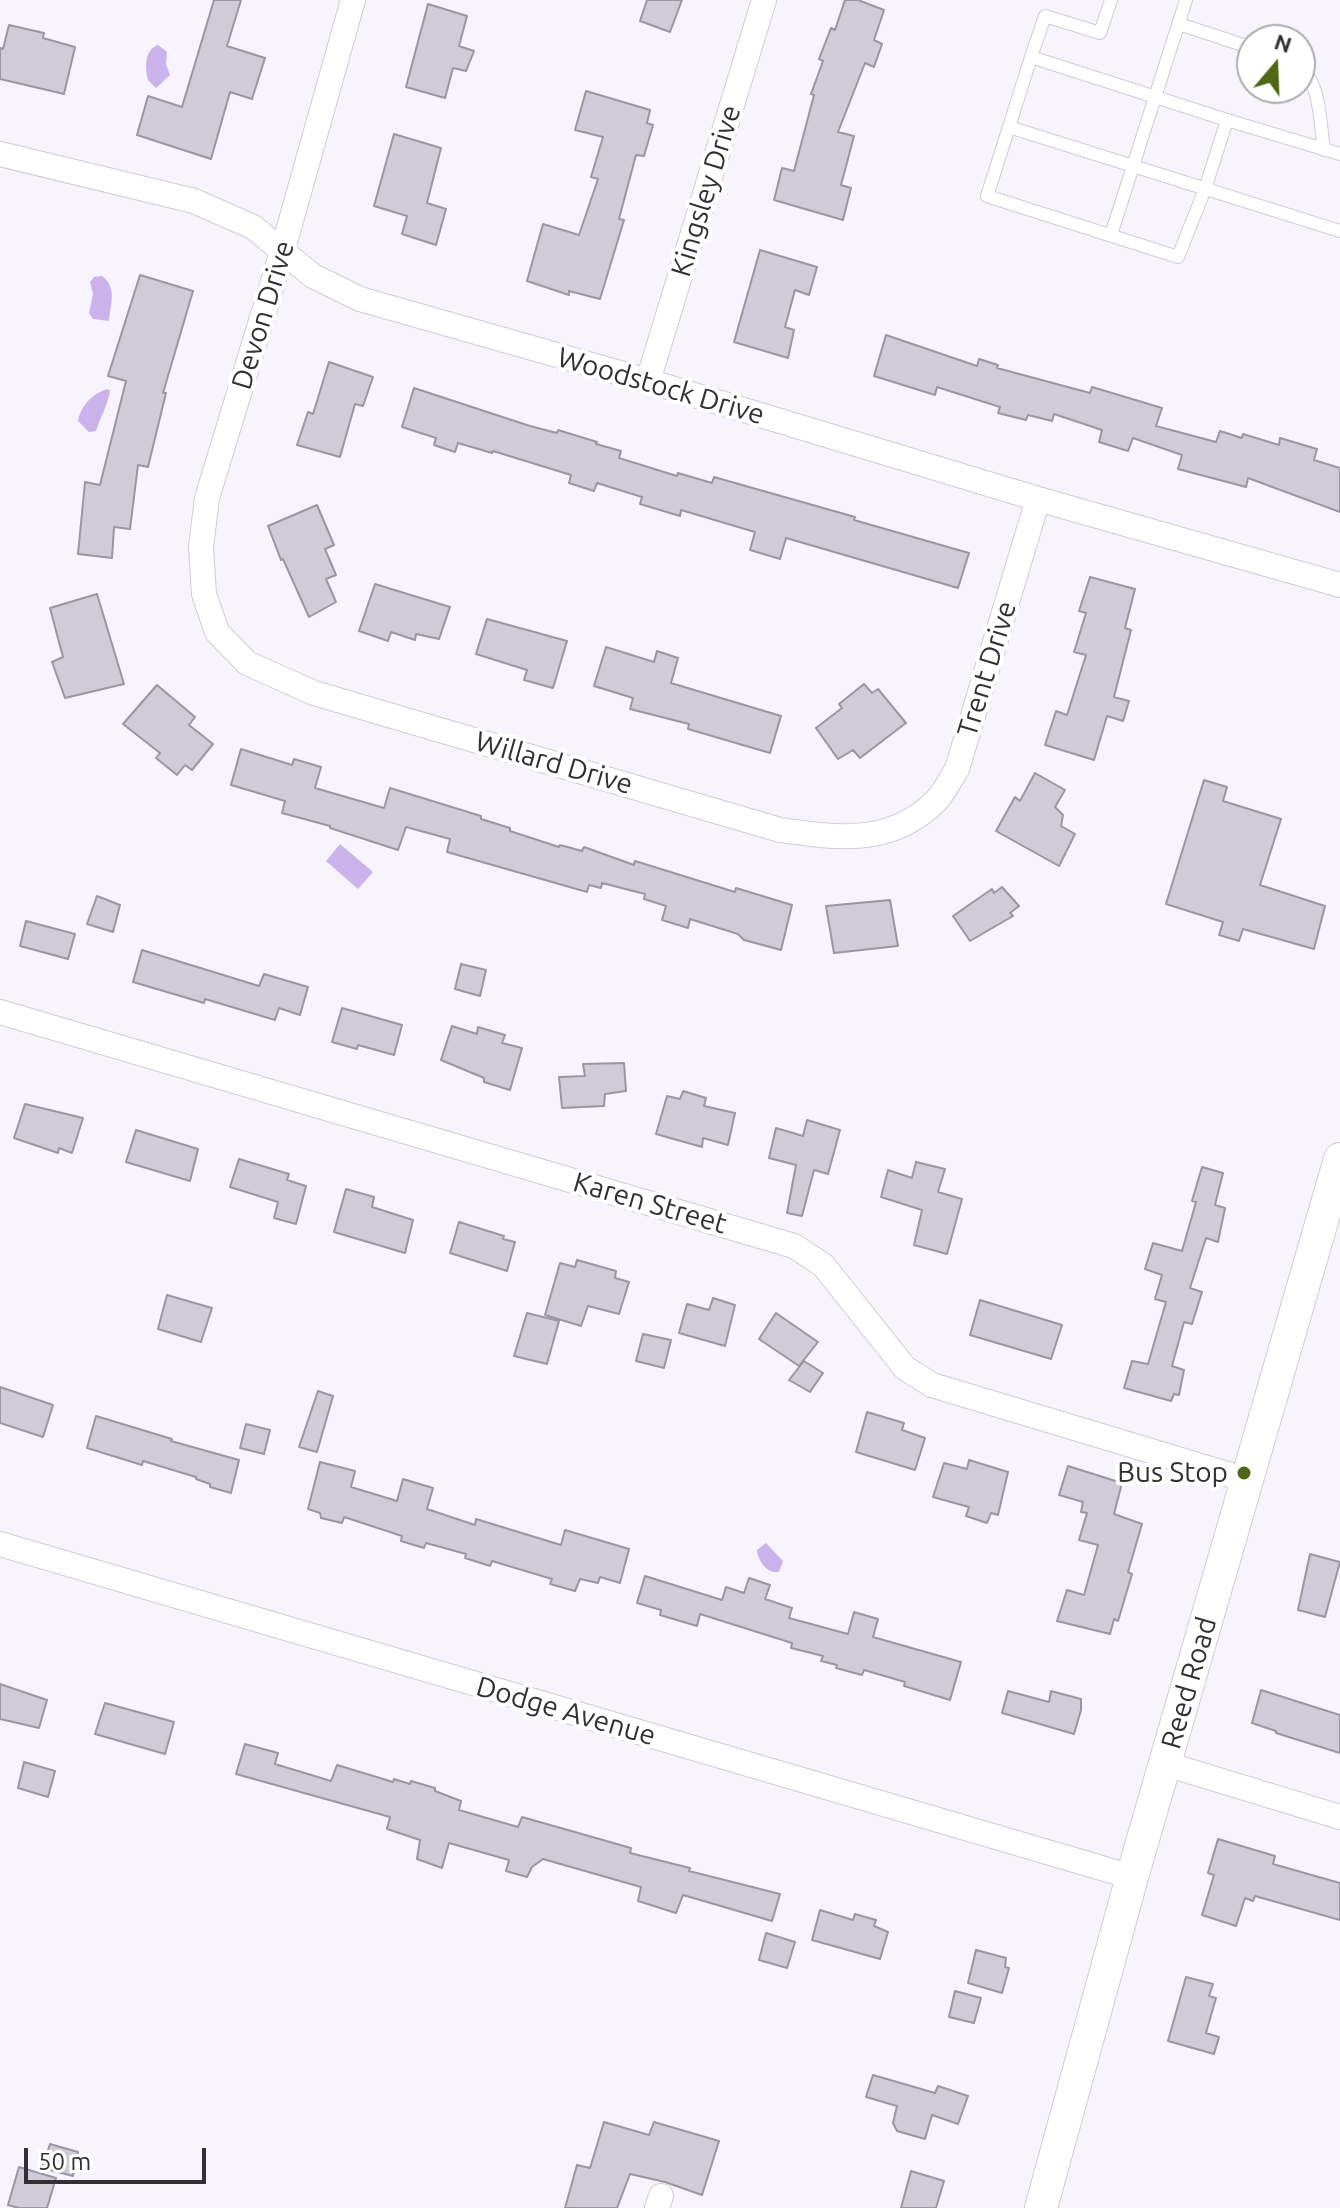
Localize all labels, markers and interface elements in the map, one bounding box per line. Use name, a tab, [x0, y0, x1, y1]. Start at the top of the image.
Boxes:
north arrow	[1236, 24, 1316, 104]
text: N	[1271, 28, 1295, 57]
street label: Kingsley Drive	[664, 101, 748, 281]
street label: Devon Drive	[224, 237, 302, 393]
street label: Woodstock Drive	[554, 340, 768, 432]
street label: Trent Drive	[950, 597, 1024, 741]
street label: Willard Drive	[472, 725, 636, 801]
street label: Karen Street	[569, 1165, 731, 1241]
place label: Bus Stop	[1117, 1456, 1228, 1490]
marker: Bus Stop	[1235, 1464, 1253, 1482]
street label: Reed Road	[1154, 1613, 1224, 1753]
street label: Dodge Avenue	[473, 1669, 659, 1753]
scale bar	[28, 2132, 210, 2182]
text: 50 m	[38, 2148, 91, 2175]

